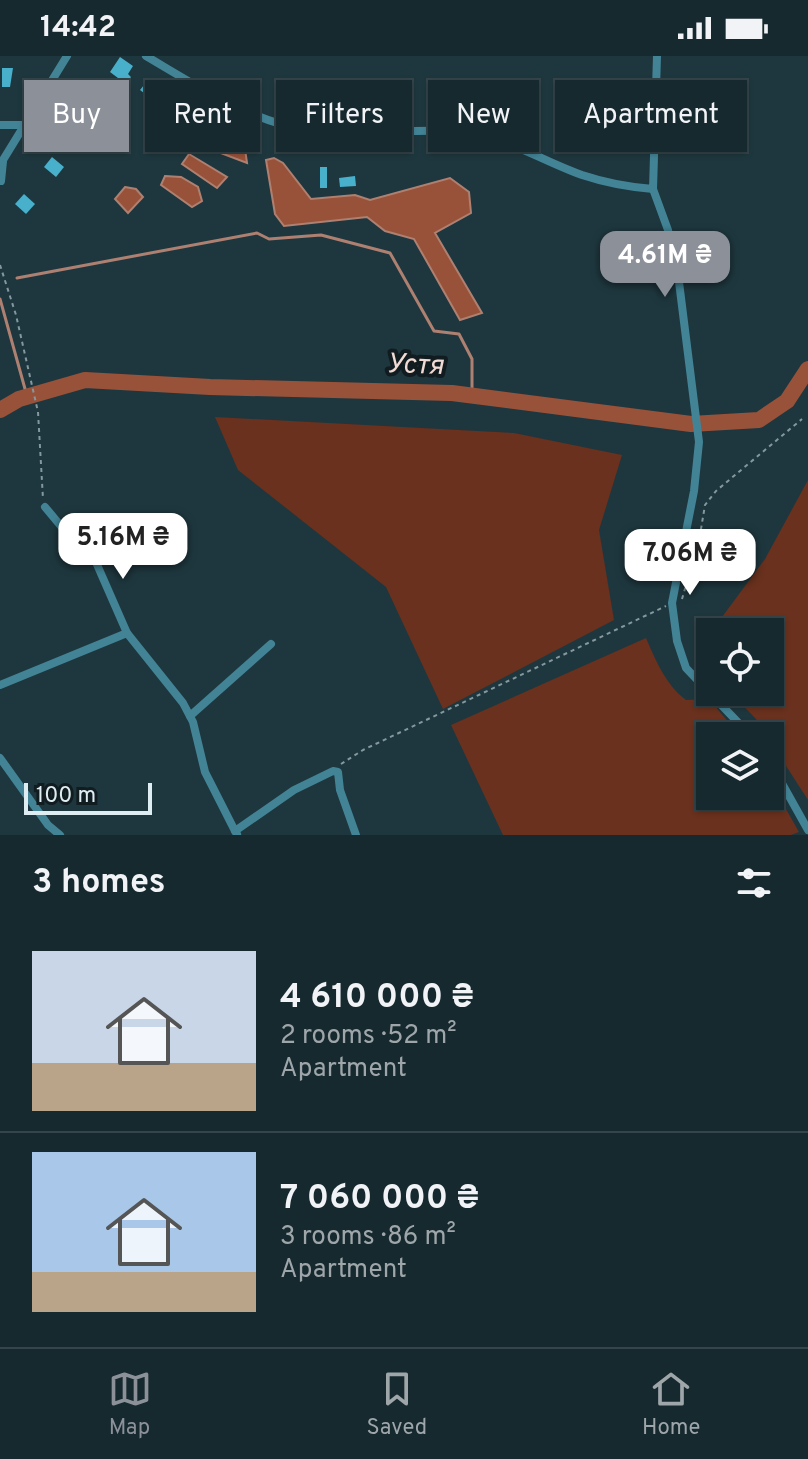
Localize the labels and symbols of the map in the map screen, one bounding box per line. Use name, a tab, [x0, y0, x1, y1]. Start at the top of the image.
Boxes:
pin: 4.61M ₴	[591, 231, 739, 299]
water label: Устя	[386, 347, 445, 385]
pin: 5.16M ₴	[49, 513, 197, 581]
pin: 7.06M ₴	[616, 529, 764, 597]
scale bar	[24, 779, 152, 815]

